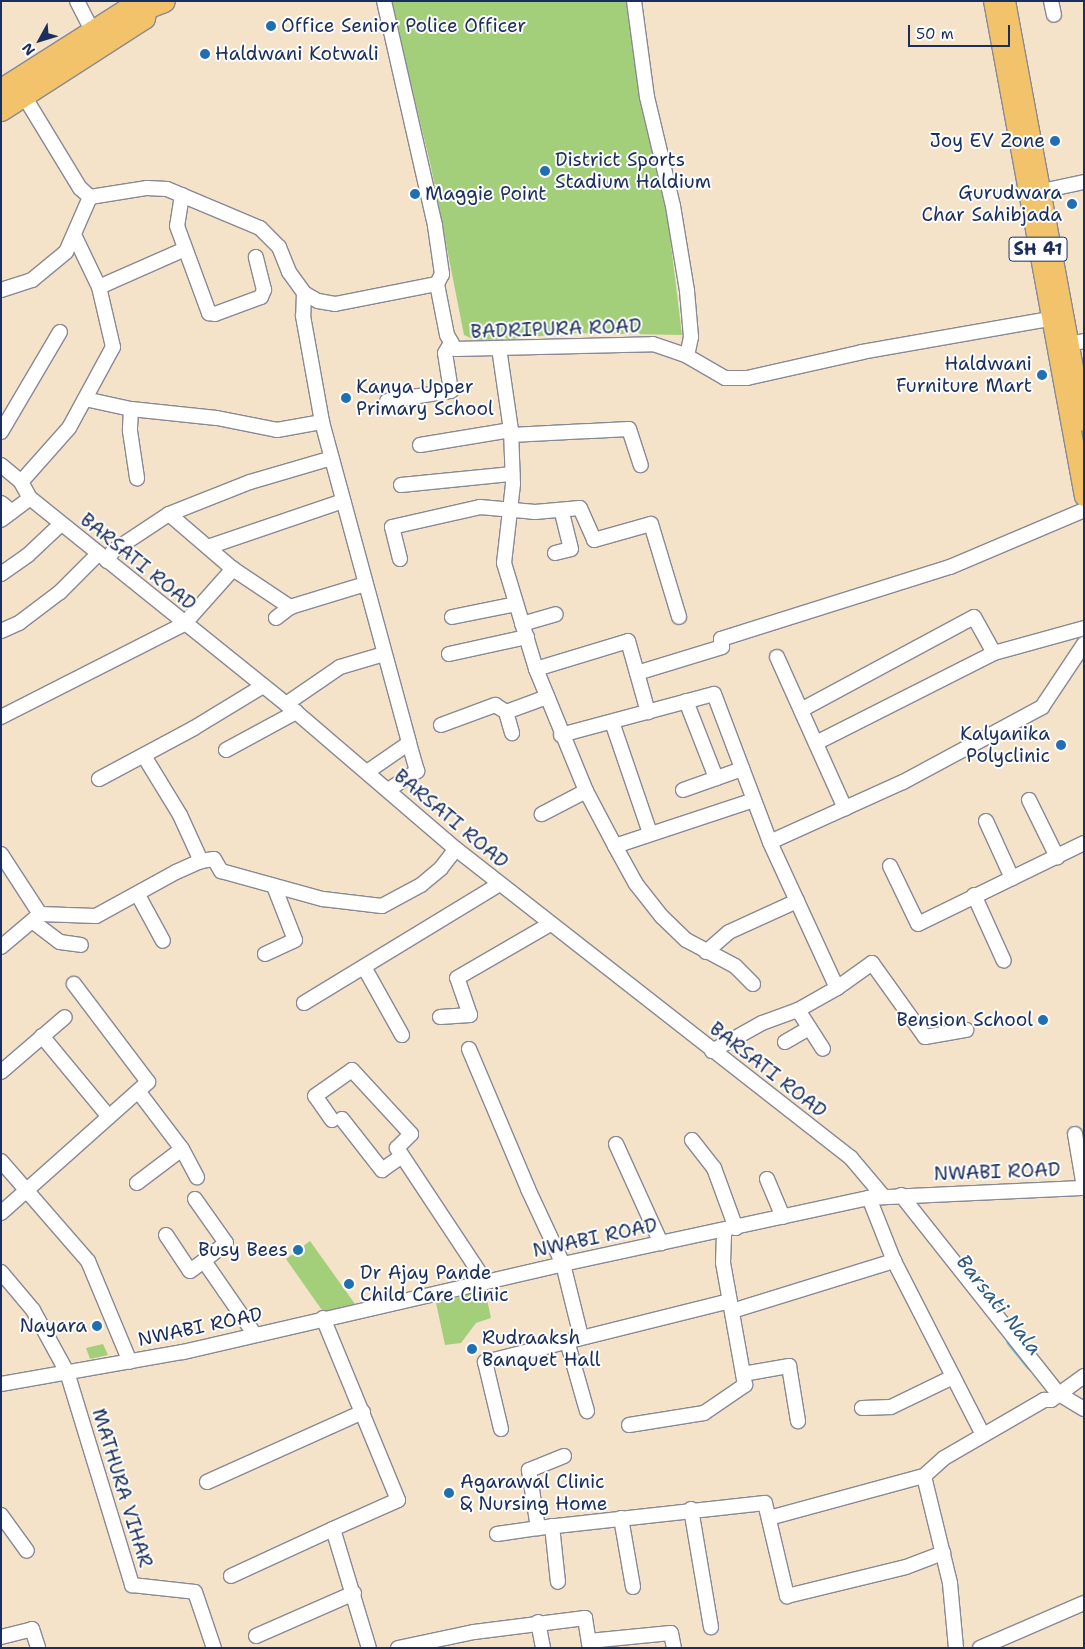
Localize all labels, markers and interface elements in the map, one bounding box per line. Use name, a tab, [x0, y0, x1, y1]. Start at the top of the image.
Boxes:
north arrow	[15, 15, 65, 65]
place label: Office Senior Police Officer	[281, 15, 526, 37]
scale bar	[910, 15, 1012, 47]
marker: Office Senior Police Officer	[265, 20, 277, 32]
text: 50 m	[916, 24, 954, 44]
text: N	[18, 39, 39, 59]
place label: Haldwani Kotwali	[215, 43, 379, 65]
marker: Haldwani Kotwali	[199, 48, 211, 60]
place label: Joy EV Zone	[930, 130, 1045, 152]
marker: Joy EV Zone	[1049, 135, 1061, 147]
place label: District Sports Stadium Haldium	[555, 149, 711, 193]
marker: District Sports Stadium Haldium	[539, 165, 551, 177]
place label: Gurudwara Char Sahibjada	[921, 182, 1062, 226]
place label: Maggie Point	[425, 183, 547, 205]
marker: Maggie Point	[409, 188, 421, 200]
marker: Gurudwara Char Sahibjada	[1066, 198, 1078, 210]
road number: SH 41	[1008, 233, 1068, 264]
street label: BADRIPURA ROAD	[470, 315, 642, 343]
place label: Haldwani Furniture Mart	[896, 353, 1032, 397]
marker: Haldwani Furniture Mart	[1036, 369, 1048, 381]
place label: Kanya Upper Primary School	[356, 376, 494, 420]
marker: Kanya Upper Primary School	[340, 392, 352, 404]
street label: BARSATI ROAD	[76, 508, 200, 616]
place label: Kalyanika Polyclinic	[960, 723, 1050, 767]
marker: Kalyanika Polyclinic	[1054, 738, 1068, 752]
street label: BARSATI ROAD	[389, 765, 513, 873]
place label: Bension School	[896, 1009, 1033, 1031]
marker: Bension School	[1037, 1014, 1049, 1026]
street label: BARSATI ROAD	[705, 1017, 831, 1123]
street label: NWABI ROAD	[933, 1158, 1061, 1186]
street label: NWABI ROAD	[531, 1214, 659, 1262]
place label: Busy Bees	[198, 1239, 288, 1261]
marker: Busy Bees	[292, 1244, 304, 1256]
water label: Barsati Nala	[951, 1250, 1047, 1360]
place label: Dr Ajay Pande Child Care Clinic	[360, 1262, 509, 1306]
marker: Dr Ajay Pande Child Care Clinic	[342, 1277, 356, 1291]
street label: NWABI ROAD	[136, 1303, 264, 1351]
place label: Nayara	[19, 1315, 87, 1337]
marker: Nayara	[91, 1320, 103, 1332]
place label: Rudraaksh Banquet Hall	[482, 1327, 601, 1371]
marker: Rudraaksh Banquet Hall	[466, 1343, 478, 1355]
street label: MATHURA VIHAR	[87, 1406, 157, 1570]
place label: Agarawal Clinic & Nursing Home	[460, 1471, 608, 1515]
marker: Agarawal Clinic & Nursing Home	[442, 1486, 456, 1500]

